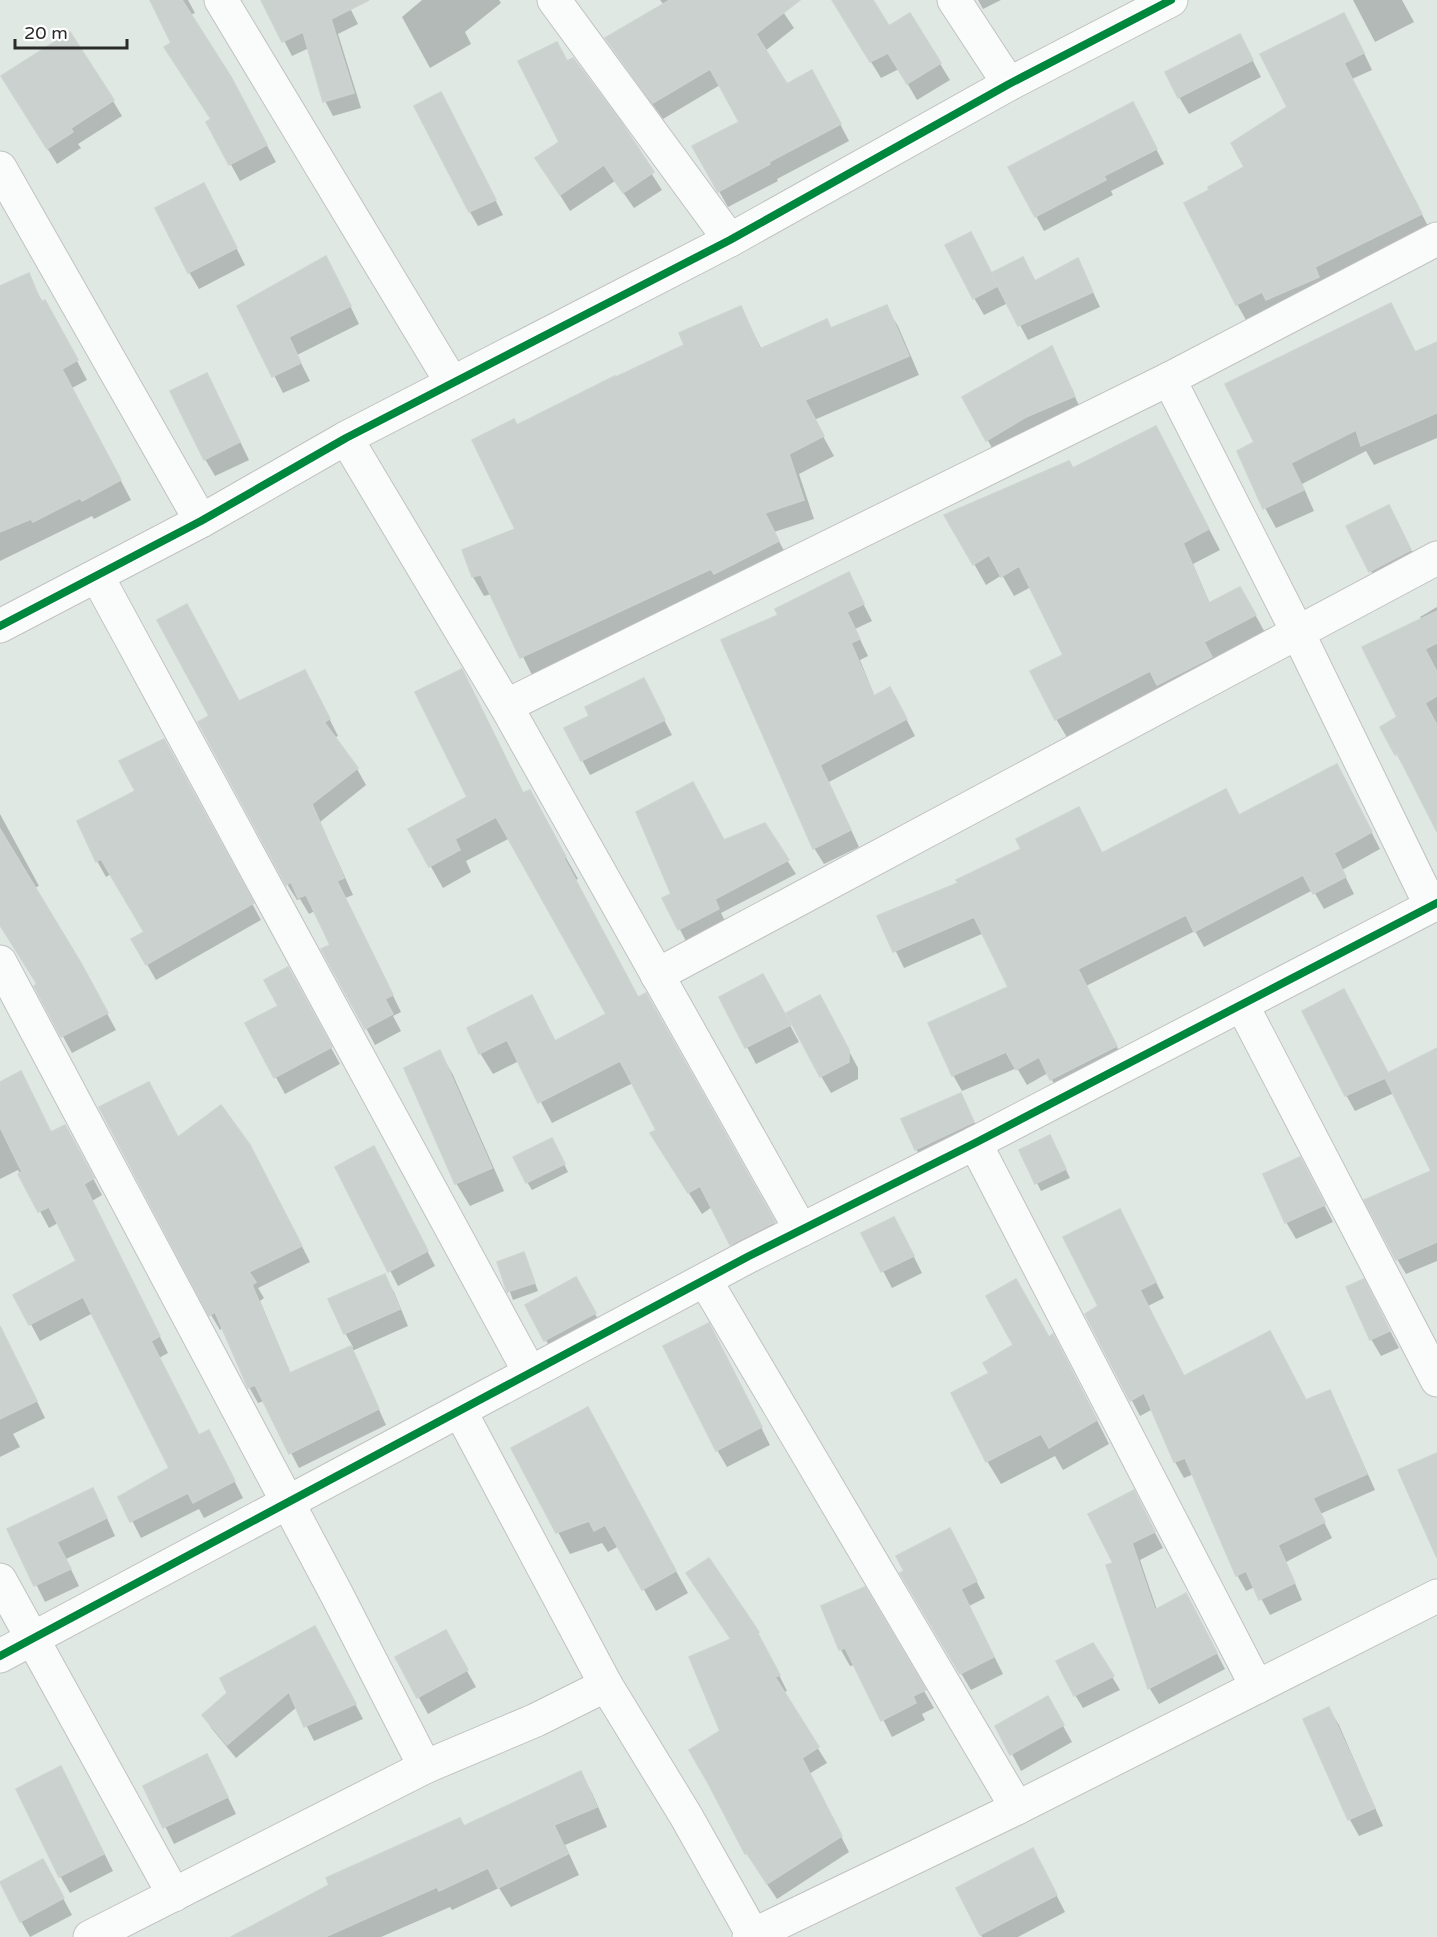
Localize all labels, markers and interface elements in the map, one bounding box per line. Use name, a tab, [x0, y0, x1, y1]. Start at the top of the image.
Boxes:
scale bar	[15, 12, 128, 50]
text: 20 m	[24, 22, 68, 44]

